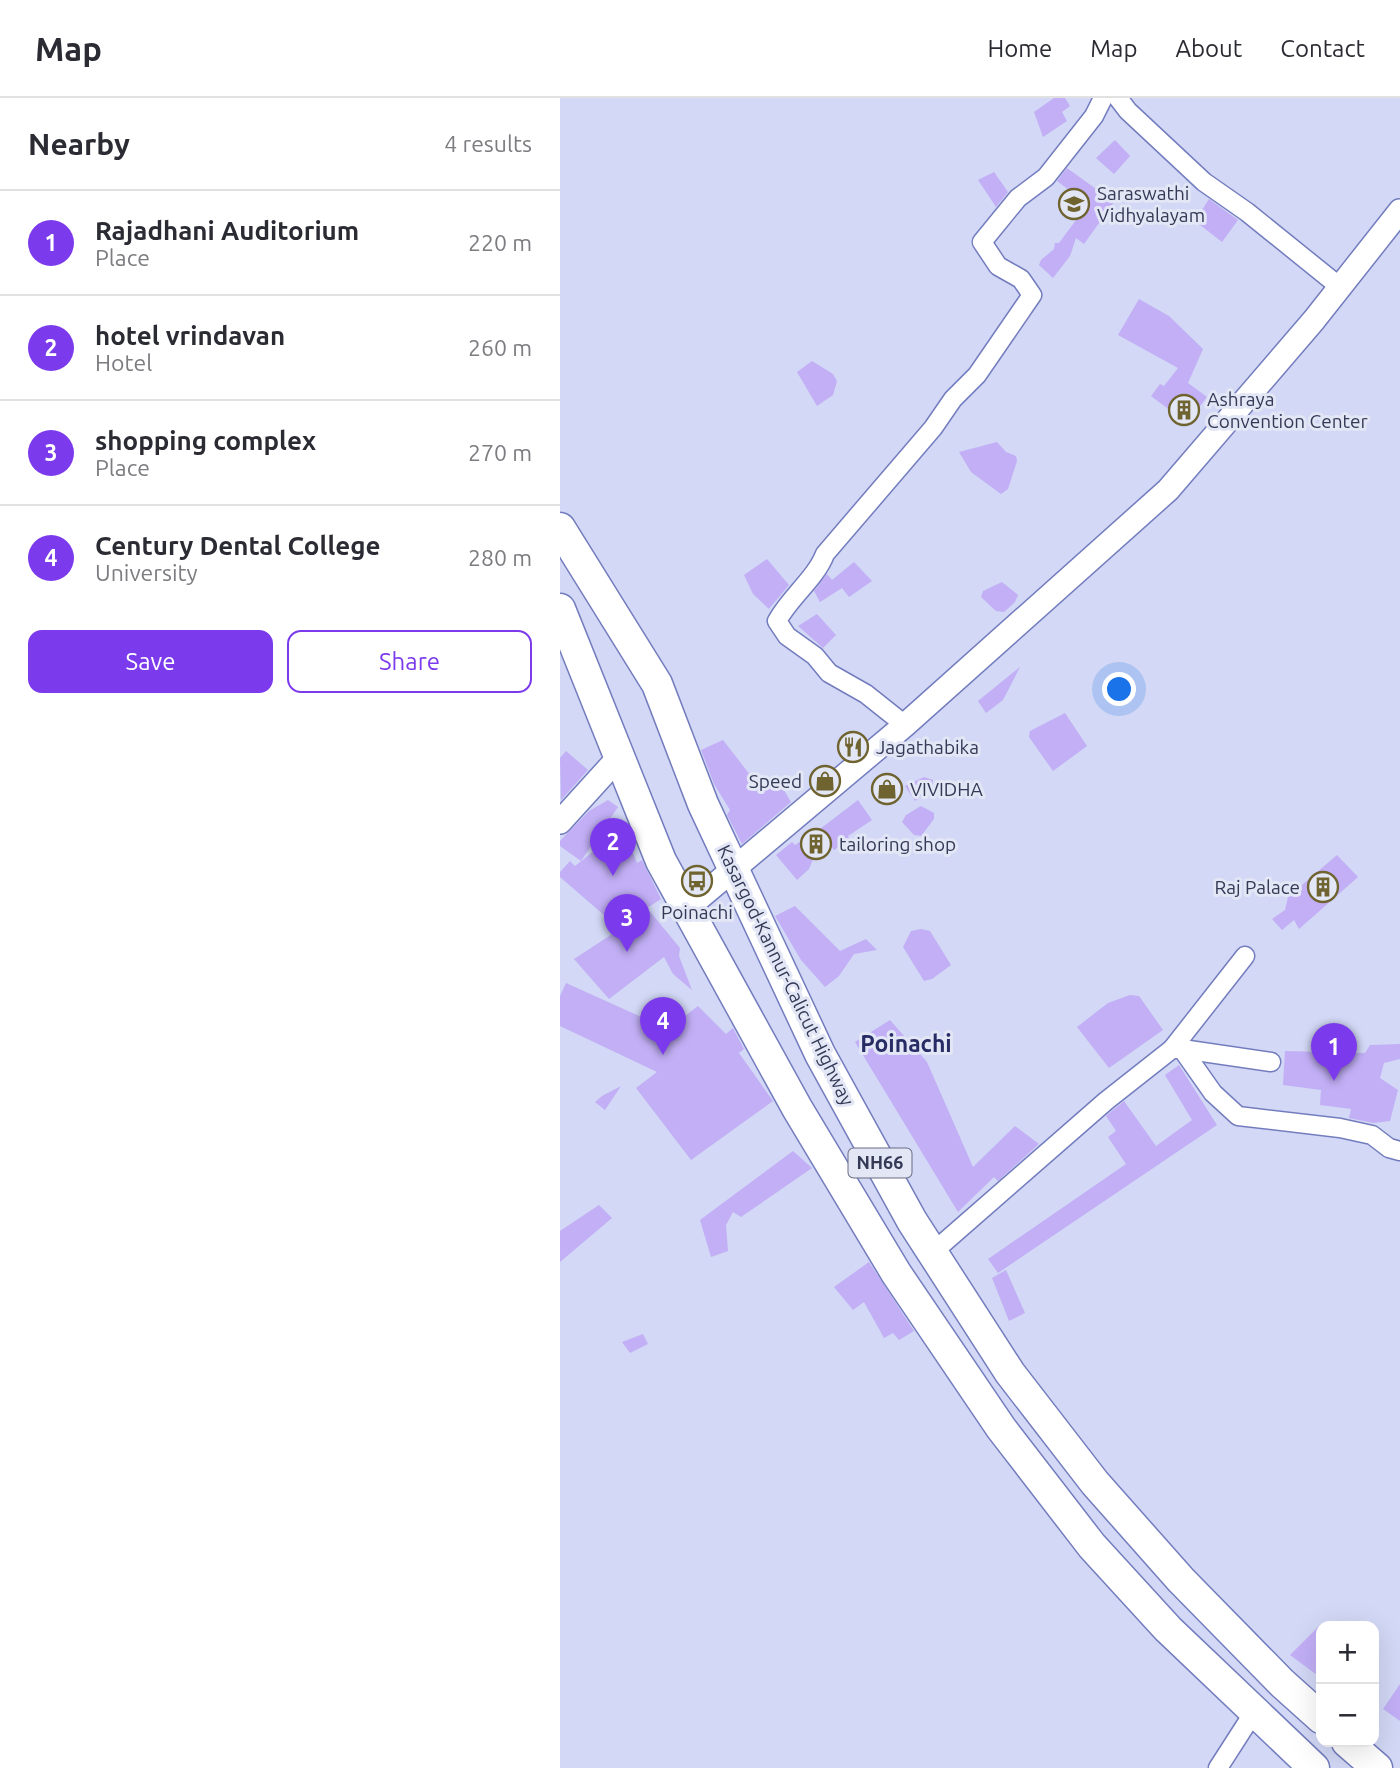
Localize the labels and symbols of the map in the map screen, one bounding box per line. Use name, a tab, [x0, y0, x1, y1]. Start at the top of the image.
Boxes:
place label: Saraswathi Vidhyalayam	[1097, 182, 1205, 226]
school or university icon: Saraswathi Vidhyalayam	[1057, 187, 1091, 221]
place label: Ashraya Convention Center	[1207, 388, 1368, 432]
building icon: Ashraya Convention Center	[1167, 393, 1201, 427]
your location	[1102, 672, 1136, 706]
restaurant icon: Jagathabika	[836, 730, 870, 764]
place label: Jagathabika	[876, 736, 979, 758]
shop icon: Speed	[808, 764, 842, 798]
place label: Speed	[749, 770, 802, 792]
shop icon: VIVIDHA	[870, 772, 904, 806]
place label: VIVIDHA	[910, 778, 984, 800]
pin: 2	[590, 818, 636, 876]
building icon: tailoring shop	[799, 827, 833, 861]
place label: tailoring shop	[839, 833, 956, 855]
street label: Kasargod-Kannur-Calicut Highway	[713, 841, 859, 1109]
bus stop icon: Poinachi	[680, 864, 714, 898]
building icon: Raj Palace	[1306, 870, 1340, 904]
place label: Raj Palace	[1214, 876, 1300, 898]
pin: 3	[604, 894, 650, 952]
place label: Poinachi	[661, 901, 733, 923]
pin: 4	[640, 997, 686, 1055]
pin: 1	[1311, 1023, 1357, 1081]
district label: Poinachi	[860, 1031, 952, 1056]
road number: NH66	[848, 1148, 912, 1178]

